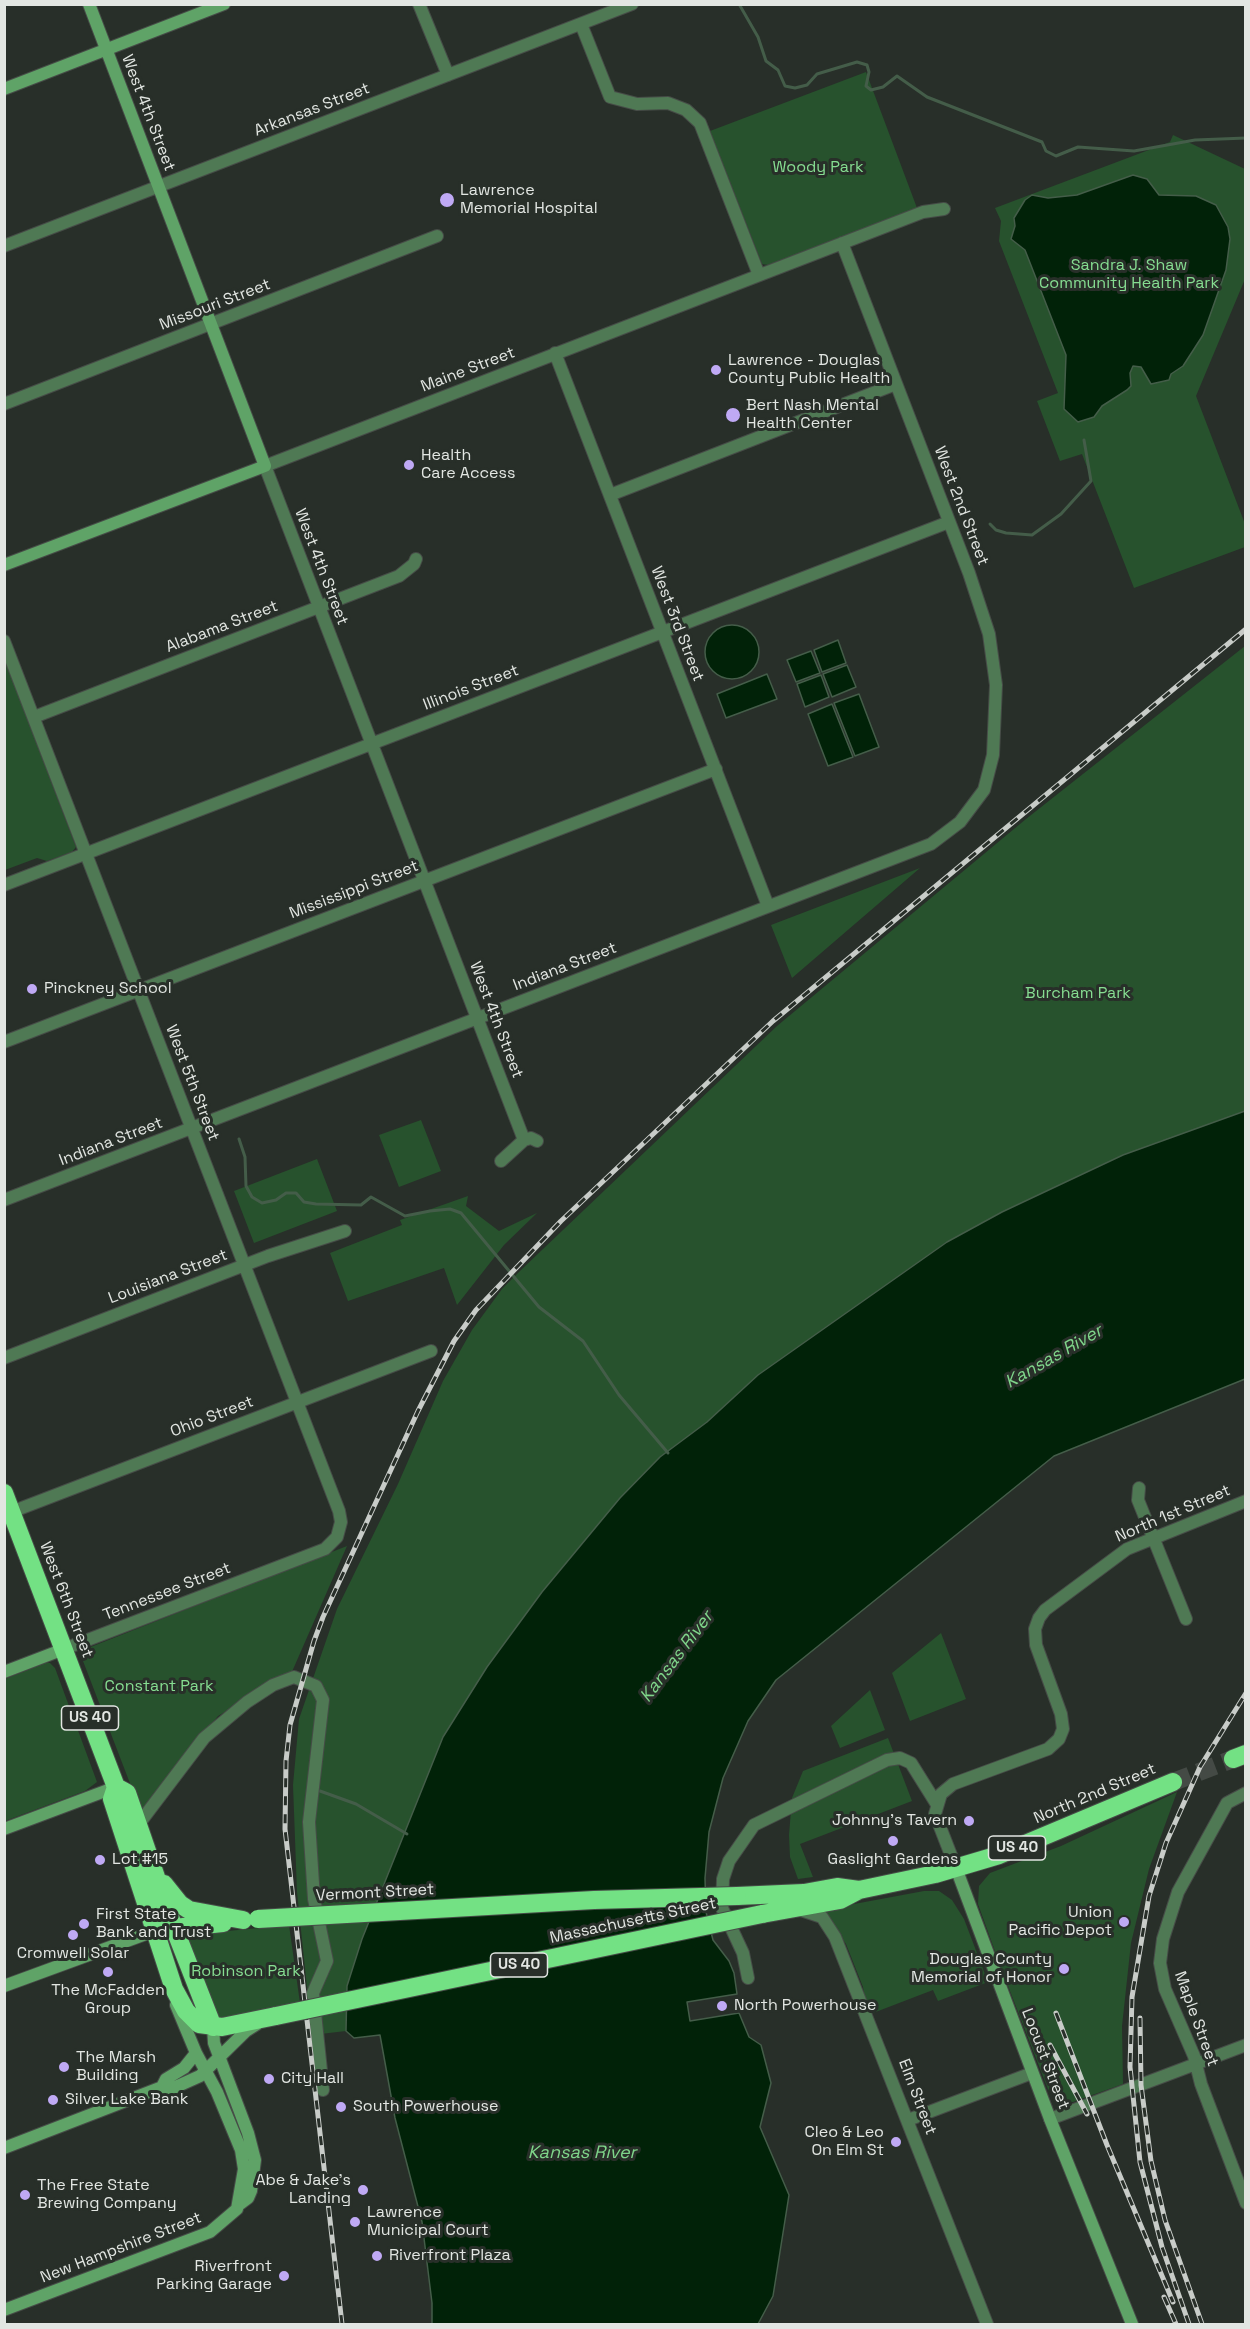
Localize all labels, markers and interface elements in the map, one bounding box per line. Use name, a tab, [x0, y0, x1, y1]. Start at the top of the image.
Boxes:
street label: West 4th Street	[117, 52, 179, 174]
street label: Arkansas Street	[251, 79, 373, 141]
park label: Woody Park	[772, 158, 864, 178]
place label: Lawrence Memorial Hospital	[460, 181, 598, 219]
marker: Lawrence Memorial Hospital	[438, 191, 456, 209]
park label: Sandra J. Shaw Community Health Park	[1039, 256, 1219, 294]
street label: Missouri Street	[157, 275, 273, 335]
street label: Maine Street	[418, 343, 518, 397]
place label: Lawrence - Douglas County Public Health	[728, 351, 890, 389]
marker: Lawrence - Douglas County Public Health	[709, 363, 723, 377]
place label: Bert Nash Mental Health Center	[746, 396, 879, 434]
marker: Bert Nash Mental Health Center	[724, 406, 742, 424]
street label: West 2nd Street	[930, 444, 992, 568]
place label: Health Care Access	[421, 446, 515, 484]
marker: Health Care Access	[402, 458, 416, 472]
street label: West 4th Street	[290, 506, 352, 628]
street label: West 3rd Street	[646, 564, 708, 684]
street label: Alabama Street	[163, 597, 281, 657]
street label: Illinois Street	[421, 661, 521, 715]
street label: Mississippi Street	[287, 857, 421, 923]
street label: Indiana Street	[511, 938, 619, 996]
street label: West 4th Street	[465, 959, 527, 1081]
place label: Pinckney School	[44, 979, 172, 999]
marker: Pinckney School	[25, 982, 39, 996]
park label: Burcham Park	[1025, 984, 1131, 1004]
street label: West 5th Street	[161, 1022, 223, 1144]
street label: Indiana Street	[57, 1113, 165, 1171]
street label: Louisiana Street	[106, 1245, 230, 1309]
water label: Kansas River	[1002, 1320, 1106, 1394]
street label: Ohio Street	[168, 1392, 256, 1442]
street label: North 1st Street	[1113, 1481, 1233, 1547]
street label: West 6th Street	[35, 1539, 97, 1661]
street label: Tennessee Street	[100, 1559, 234, 1625]
water label: Kansas River	[636, 1607, 718, 1707]
park label: Constant Park	[104, 1677, 214, 1697]
road number: US 40	[62, 1706, 118, 1730]
street label: North 2nd Street	[1031, 1760, 1159, 1828]
place label: Johnny's Tavern	[832, 1811, 957, 1831]
marker: Johnny's Tavern	[962, 1814, 976, 1828]
marker: Gaslight Gardens	[886, 1834, 900, 1848]
road number: US 40	[988, 1836, 1046, 1860]
place label: Lot #15	[112, 1850, 168, 1870]
place label: Gaslight Gardens	[828, 1850, 958, 1870]
marker: Lot #15	[93, 1853, 107, 1867]
street label: Vermont Street	[315, 1880, 435, 1906]
street label: Massachusetts Street	[548, 1894, 718, 1948]
place label: Union Pacific Depot	[1008, 1903, 1112, 1941]
place label: First State Bank and Trust	[96, 1905, 211, 1943]
marker: Union Pacific Depot	[1117, 1915, 1131, 1929]
marker: First State Bank and Trust	[77, 1917, 91, 1931]
marker: Cromwell Solar	[66, 1928, 80, 1942]
place label: Cromwell Solar	[17, 1944, 129, 1964]
place label: Douglas County Memorial of Honor	[911, 1950, 1052, 1988]
road number: US 40	[490, 1953, 548, 1977]
park label: Robinson Park	[191, 1962, 301, 1982]
marker: Douglas County Memorial of Honor	[1057, 1962, 1071, 1976]
marker: The McFadden Group	[101, 1965, 115, 1979]
street label: Maple Street	[1170, 1969, 1222, 2069]
place label: The McFadden Group	[51, 1981, 165, 2019]
place label: North Powerhouse	[734, 1996, 876, 2016]
marker: North Powerhouse	[715, 1999, 729, 2013]
street label: Locust Street	[1017, 2006, 1073, 2112]
place label: The Marsh Building	[76, 2048, 156, 2086]
street label: Elm Street	[894, 2056, 940, 2138]
marker: The Marsh Building	[57, 2060, 71, 2074]
place label: City Hall	[281, 2069, 344, 2089]
marker: City Hall	[262, 2072, 276, 2086]
place label: Silver Lake Bank	[65, 2090, 188, 2110]
marker: Silver Lake Bank	[46, 2093, 60, 2107]
place label: South Powerhouse	[353, 2097, 498, 2117]
marker: South Powerhouse	[334, 2100, 348, 2114]
place label: Cleo & Leo On Elm St	[805, 2123, 884, 2161]
marker: Cleo & Leo On Elm St	[889, 2135, 903, 2149]
water label: Kansas River	[528, 2142, 636, 2164]
place label: Abe & Jake's Landing	[255, 2171, 351, 2209]
place label: The Free State Brewing Company	[37, 2176, 176, 2214]
marker: Abe & Jake's Landing	[356, 2183, 370, 2197]
marker: The Free State Brewing Company	[18, 2188, 32, 2202]
place label: Lawrence Municipal Court	[367, 2203, 489, 2241]
street label: New Hampshire Street	[38, 2208, 204, 2288]
marker: Lawrence Municipal Court	[348, 2215, 362, 2229]
place label: Riverfront Plaza	[389, 2246, 511, 2266]
marker: Riverfront Plaza	[370, 2249, 384, 2263]
place label: Riverfront Parking Garage	[156, 2257, 272, 2295]
marker: Riverfront Parking Garage	[277, 2269, 291, 2283]

